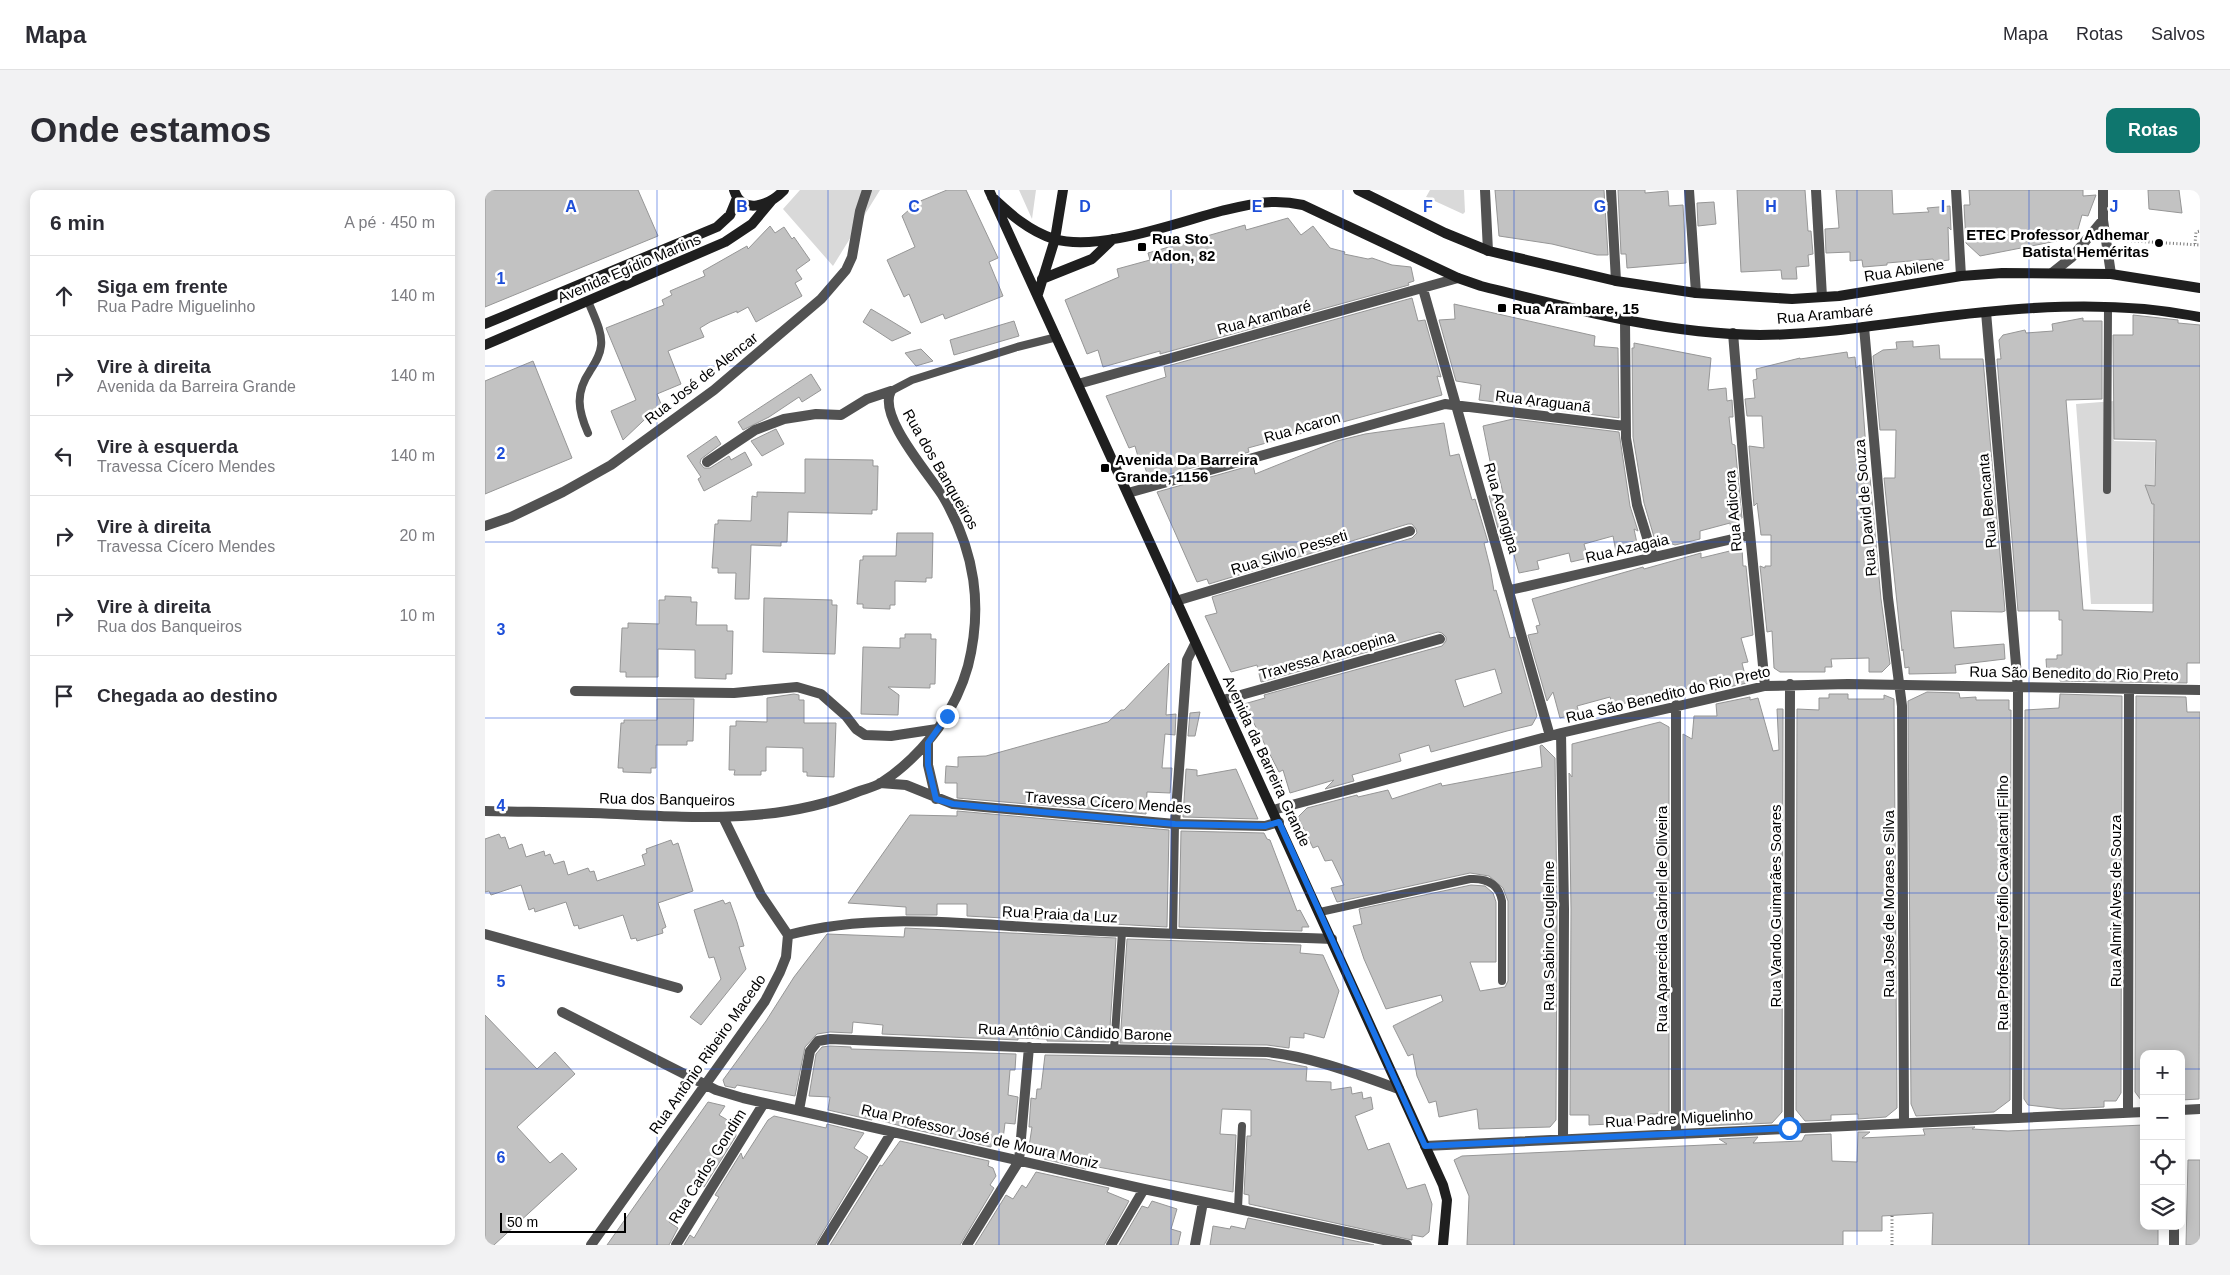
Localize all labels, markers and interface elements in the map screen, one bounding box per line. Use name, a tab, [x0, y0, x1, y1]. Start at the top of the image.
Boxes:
text: Mapa	[25, 21, 86, 48]
text: Mapa	[2003, 24, 2048, 44]
text: Rotas	[2076, 24, 2123, 44]
text: Salvos	[2151, 24, 2205, 44]
button: Rotas	[2106, 108, 2200, 153]
text: Onde estamos	[30, 110, 271, 149]
text: A	[565, 198, 577, 215]
text: B	[736, 198, 748, 215]
text: C	[908, 198, 920, 215]
text: D	[1079, 198, 1091, 215]
text: E	[1252, 198, 1263, 215]
text: F	[1423, 198, 1433, 215]
text: G	[1594, 198, 1606, 215]
text: H	[1765, 198, 1777, 215]
text: I	[1941, 198, 1945, 215]
text: J	[2110, 198, 2118, 215]
text: 6 min	[50, 211, 105, 234]
text: A pé · 450 m	[344, 214, 435, 231]
place label: ETEC Professor Adhemar Batista Heméritas	[1966, 226, 2149, 260]
street label: Avenida Egídio Martins	[555, 230, 703, 306]
place label: Rua Sto. Adon, 82	[1152, 230, 1215, 264]
marker: ETEC Professor Adhemar Batista Heméritas	[2153, 237, 2165, 249]
marker: Rua Sto. Adon, 82	[1136, 241, 1148, 253]
street label: Rua Abilene	[1863, 255, 1945, 285]
text: 1	[497, 270, 506, 287]
text: Siga em frente	[97, 276, 228, 297]
icon: ahead	[50, 282, 78, 310]
text: 140 m	[391, 287, 435, 304]
street label: Rua Arambaré	[1215, 296, 1313, 338]
text: Rua Padre Miguelinho	[97, 298, 255, 315]
place label: Rua Arambare, 15	[1512, 300, 1639, 317]
street label: Rua Arambaré	[1776, 301, 1874, 327]
marker: Rua Arambare, 15	[1496, 302, 1508, 314]
street label: Rua José de Alencar	[641, 329, 761, 427]
text: Vire à direita	[97, 356, 211, 377]
icon: right	[50, 362, 78, 390]
text: 140 m	[391, 367, 435, 384]
text: Avenida da Barreira Grande	[97, 378, 296, 395]
street label: Rua Araguanã	[1494, 387, 1592, 415]
street label: Rua dos Banqueiros	[900, 406, 982, 532]
street label: Rua Acaron	[1262, 408, 1342, 446]
text: Vire à esquerda	[97, 436, 238, 457]
street label: Rua David de Souza	[1850, 438, 1879, 577]
icon: left	[50, 442, 78, 470]
text: 2	[497, 445, 506, 462]
text: 140 m	[391, 447, 435, 464]
place label: Avenida Da Barreira Grande, 1156	[1115, 451, 1259, 485]
street label: Rua Bencanta	[1974, 452, 2000, 549]
text: Travessa Cícero Mendes	[97, 458, 275, 475]
street label: Rua Acangipa	[1481, 461, 1523, 556]
marker: Avenida Da Barreira Grande, 1156	[1099, 462, 1111, 474]
street label: Rua Adicora	[1721, 469, 1745, 552]
text: Vire à direita	[97, 516, 211, 537]
icon: right	[50, 522, 78, 550]
street label: Rua Silvio Pesseti	[1229, 526, 1349, 578]
text: 20 m	[399, 527, 435, 544]
street label: Rua Azagaia	[1584, 530, 1671, 566]
text: Travessa Cícero Mendes	[97, 538, 275, 555]
text: Vire à direita	[97, 596, 211, 617]
icon: right	[50, 602, 78, 630]
text: 10 m	[399, 607, 435, 624]
text: Rua dos Banqueiros	[97, 618, 242, 635]
text: 3	[497, 621, 506, 638]
street label: Travessa Aracoepina	[1257, 627, 1397, 683]
street label: Rua São Benedito do Rio Preto	[1564, 662, 1772, 726]
street label: Rua São Benedito do Rio Preto	[1969, 663, 2179, 683]
street label: Avenida da Barreira Grande	[1220, 673, 1314, 849]
icon: arrive	[50, 682, 78, 710]
text: Chegada ao destino	[97, 685, 278, 706]
route end	[936, 705, 959, 728]
street label: Rua Professor Téofilo Cavalcanti Filho	[1994, 775, 2011, 1031]
street label: Travessa Cícero Mendes	[1024, 788, 1192, 816]
street label: Rua dos Banqueiros	[599, 789, 735, 809]
text: 4	[497, 797, 506, 814]
street label: Rua Vando Guimarães Soares	[1767, 804, 1784, 1008]
street label: Rua Aparecida Gabriel de Oliveira	[1653, 805, 1670, 1032]
street label: Rua José de Moraes e Silva	[1880, 810, 1897, 998]
street label: Rua Almir Alves de Souza	[2107, 814, 2124, 987]
street label: Rua Sabino Guglielme	[1540, 861, 1557, 1011]
street label: Rua Praia da Luz	[1002, 902, 1118, 926]
street label: Rua Antônio Ribeiro Macedo	[645, 971, 769, 1137]
text: 5	[497, 973, 506, 990]
street label: Rua Antônio Cândido Barone	[978, 1020, 1172, 1044]
map controls	[2140, 1050, 2185, 1230]
button: +	[2140, 1050, 2185, 1095]
button: −	[2140, 1095, 2185, 1140]
street label: Rua Professor José de Moura Moniz	[859, 1100, 1101, 1172]
street label: Rua Carlos Gondim	[665, 1106, 749, 1226]
street label: Rua Padre Miguelinho	[1604, 1106, 1754, 1130]
route start	[1778, 1117, 1801, 1140]
button: locate	[2140, 1140, 2185, 1185]
text: 6	[497, 1149, 506, 1166]
button: layers	[2140, 1185, 2185, 1230]
scale bar	[500, 1210, 626, 1233]
text: 50 m	[507, 1214, 538, 1230]

